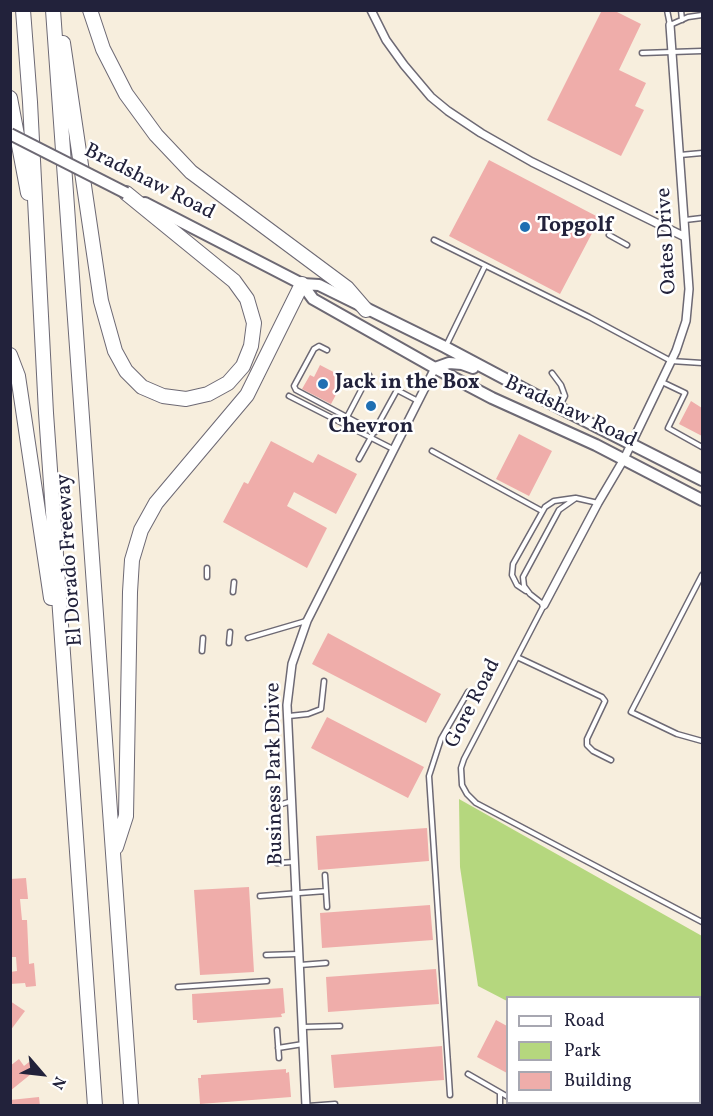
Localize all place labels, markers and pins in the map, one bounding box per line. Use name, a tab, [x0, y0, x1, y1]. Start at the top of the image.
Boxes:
place label: Topgolf	[537, 214, 613, 240]
marker: Topgolf	[518, 220, 532, 234]
place label: Jack in the Box	[335, 371, 480, 397]
marker: Jack in the Box	[316, 377, 330, 391]
marker: Chevron	[364, 399, 378, 413]
place label: Chevron	[329, 415, 413, 441]

